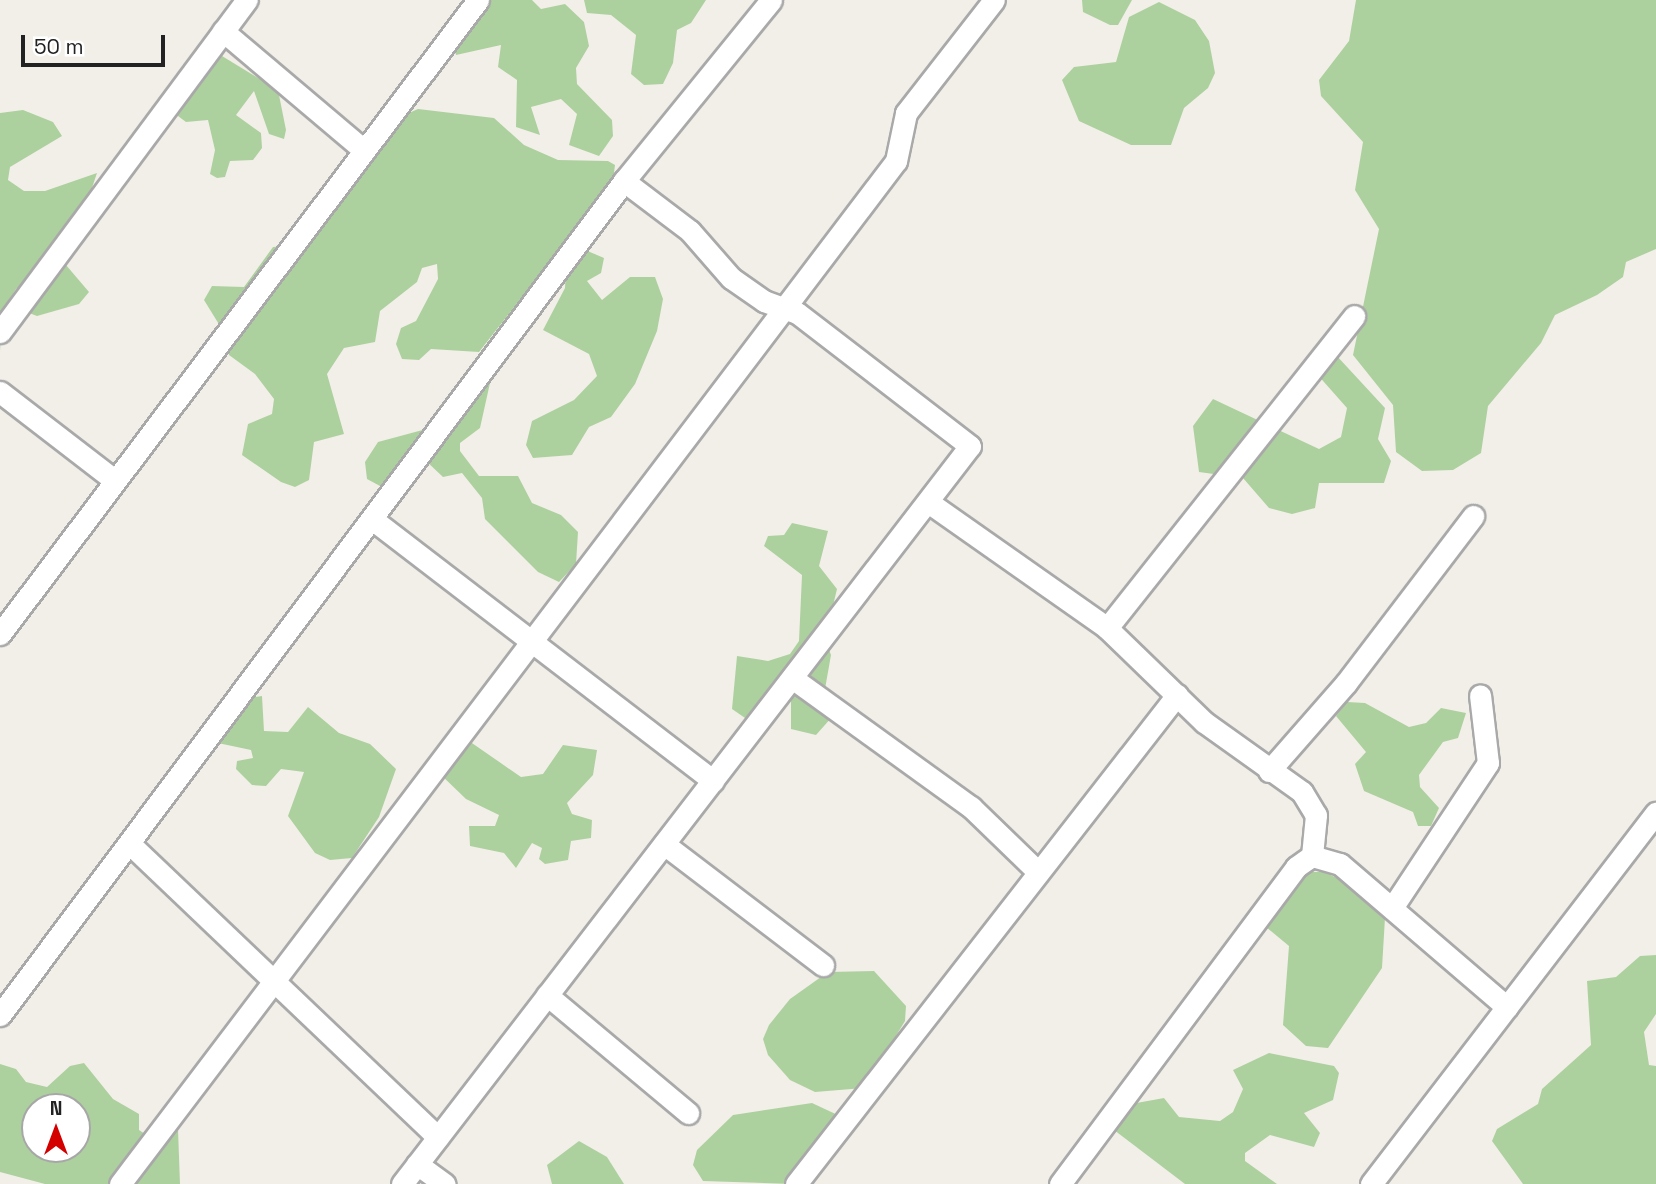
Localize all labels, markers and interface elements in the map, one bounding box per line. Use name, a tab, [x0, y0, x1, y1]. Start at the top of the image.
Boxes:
scale bar	[24, 21, 168, 65]
text: 50 m	[34, 33, 84, 60]
north arrow	[21, 1093, 91, 1163]
text: N	[50, 1096, 62, 1121]

